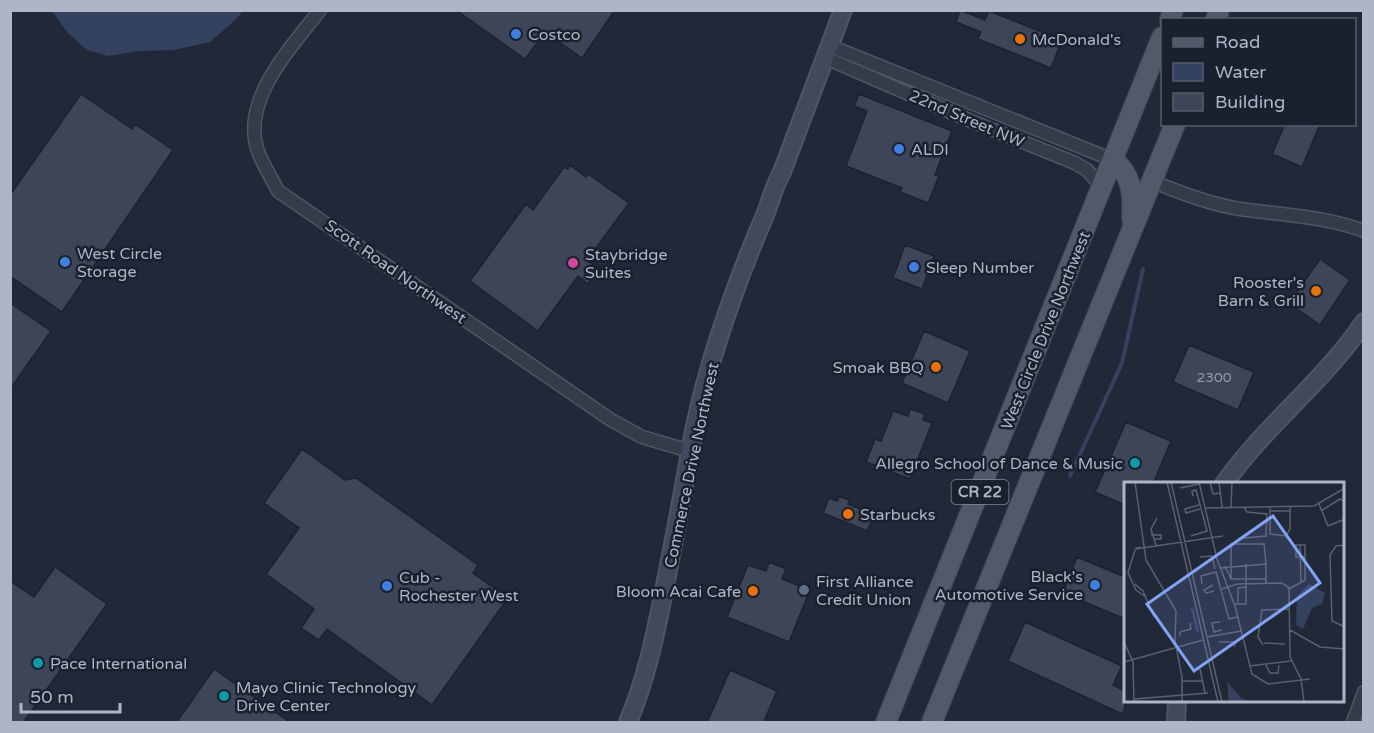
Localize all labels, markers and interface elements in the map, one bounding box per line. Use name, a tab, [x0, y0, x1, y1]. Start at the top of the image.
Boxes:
legend	[1161, 18, 1356, 126]
place label: Costco	[528, 25, 580, 45]
marker: Costco	[509, 27, 523, 41]
place label: McDonald's	[1032, 30, 1121, 50]
text: Road	[1215, 31, 1260, 53]
marker: McDonald's	[1013, 32, 1027, 46]
text: Water	[1215, 61, 1266, 83]
street label: 22nd Street NW	[906, 86, 1027, 152]
text: Building	[1215, 91, 1285, 113]
place label: ALDI	[911, 140, 949, 160]
marker: ALDI	[892, 142, 906, 156]
street label: Scott Road Northwest	[321, 215, 470, 328]
street label: West Circle Drive Northwest	[997, 228, 1095, 433]
place label: West Circle Storage	[77, 244, 162, 282]
place label: Staybridge Suites	[585, 245, 668, 283]
marker: West Circle Storage	[58, 255, 72, 269]
marker: Staybridge Suites	[566, 256, 580, 270]
place label: Sleep Number	[926, 258, 1035, 278]
marker: Sleep Number	[907, 260, 921, 274]
place label: Rooster's Barn & Grill	[1218, 273, 1304, 311]
marker: Rooster's Barn & Grill	[1309, 284, 1323, 298]
place label: Smoak BBQ	[833, 358, 924, 378]
marker: Smoak BBQ	[929, 360, 943, 374]
street label: Commerce Drive Northwest	[660, 361, 724, 570]
house number: 2300	[1196, 369, 1232, 386]
place label: Allegro School of Dance & Music	[875, 454, 1123, 474]
marker: Allegro School of Dance & Music	[1128, 456, 1142, 470]
road number: CR 22	[952, 480, 1008, 504]
inset map	[1124, 482, 1344, 703]
place label: Starbucks	[860, 505, 935, 525]
marker: Starbucks	[841, 507, 855, 521]
place label: Black's Automotive Service	[935, 567, 1083, 605]
place label: Cub - Rochester West	[399, 568, 519, 606]
place label: First Alliance Credit Union	[816, 572, 914, 610]
marker: Black's Automotive Service	[1088, 578, 1102, 592]
marker: Cub - Rochester West	[380, 579, 394, 593]
place label: Bloom Acai Cafe	[616, 582, 741, 602]
marker: First Alliance Credit Union	[797, 583, 811, 597]
marker: Bloom Acai Cafe	[746, 584, 760, 598]
place label: Pace International	[50, 654, 187, 674]
marker: Pace International	[31, 656, 45, 670]
scale bar	[21, 676, 120, 714]
place label: Mayo Clinic Technology Drive Center	[236, 678, 417, 716]
text: 50 m	[30, 686, 74, 708]
marker: Mayo Clinic Technology Drive Center	[217, 689, 231, 703]

